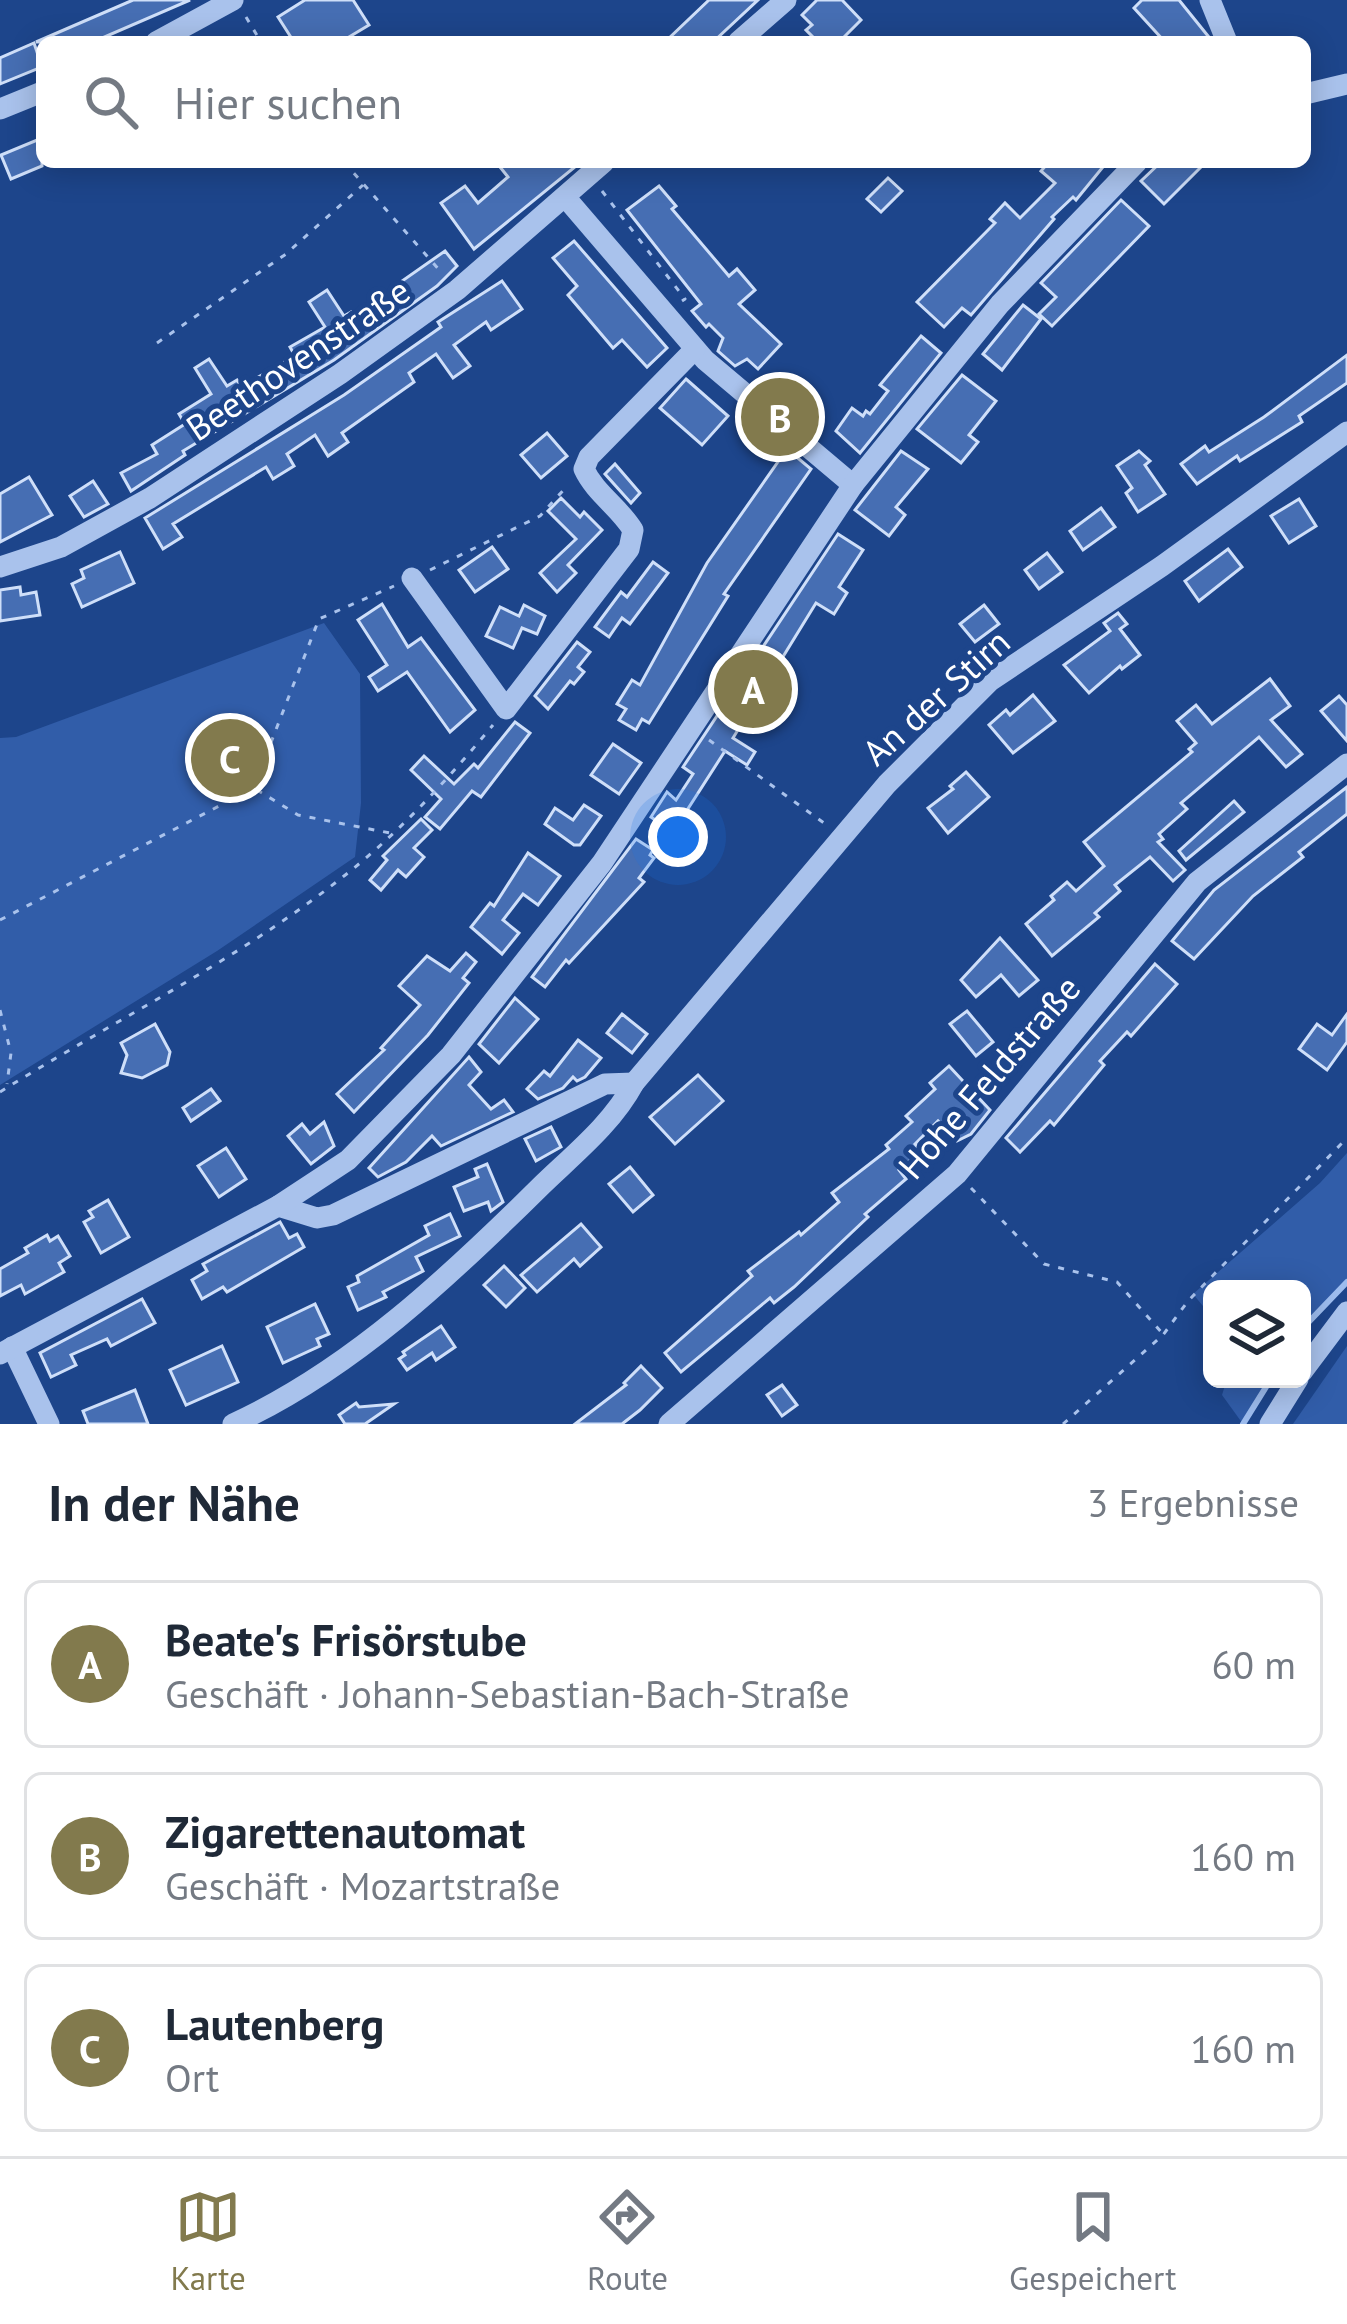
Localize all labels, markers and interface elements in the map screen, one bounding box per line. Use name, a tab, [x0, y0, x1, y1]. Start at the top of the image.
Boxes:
search box	[36, 36, 1311, 168]
icon: search	[78, 69, 144, 135]
text: Hier suchen	[174, 73, 402, 131]
street label: Beethovenstraße	[177, 266, 419, 451]
pin: B	[741, 372, 819, 462]
street label: An der Stirn	[852, 618, 1019, 775]
pin: A	[714, 644, 792, 734]
pin: C	[191, 713, 269, 803]
your location	[648, 807, 708, 867]
street label: Hohe Feldstraße	[887, 965, 1090, 1188]
map controls	[1203, 1280, 1311, 1388]
button: layers	[1203, 1280, 1311, 1388]
text: In der Nähe	[48, 1469, 300, 1535]
text: 3 Ergebnisse	[1087, 1477, 1299, 1528]
text: Beate's Frisörstube	[165, 1610, 527, 1668]
text: A	[78, 1639, 102, 1690]
text: 60 m	[1211, 1639, 1296, 1690]
text: Geschäft · Johann-Sebastian-Bach-Straße	[165, 1668, 850, 1719]
text: Zigarettenautomat	[165, 1802, 525, 1860]
text: B	[78, 1831, 102, 1882]
text: 160 m	[1190, 1831, 1296, 1882]
text: Geschäft · Mozartstraße	[165, 1860, 560, 1911]
text: Lautenberg	[165, 1994, 384, 2052]
text: C	[79, 2023, 101, 2074]
text: 160 m	[1190, 2023, 1296, 2074]
text: Ort	[165, 2052, 219, 2103]
tab: Karte	[171, 2184, 246, 2299]
tab: Route	[587, 2184, 668, 2299]
tab: Gespeichert	[1009, 2184, 1176, 2299]

